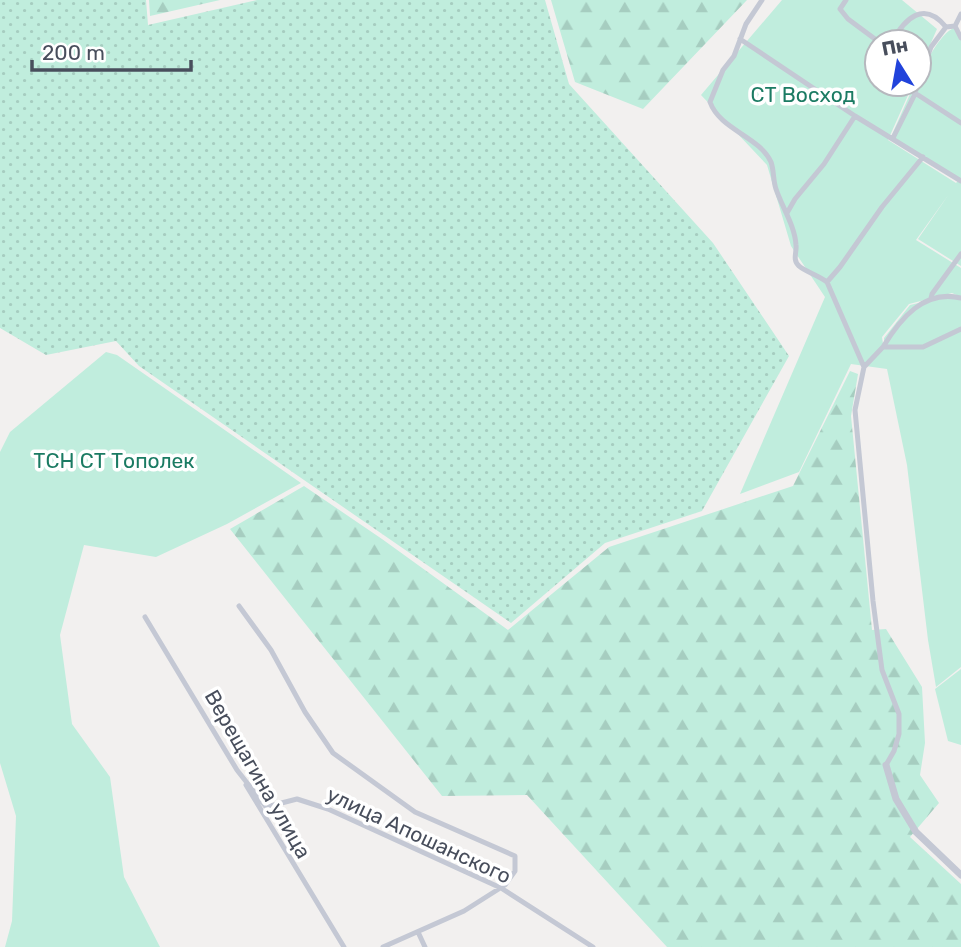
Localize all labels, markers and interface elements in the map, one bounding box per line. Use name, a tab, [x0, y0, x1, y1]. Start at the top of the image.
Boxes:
scale bar	[32, 28, 191, 72]
north arrow	[863, 28, 933, 98]
text: Пн	[880, 33, 910, 61]
text: 200 m	[42, 40, 105, 65]
park label: СТ Восход	[751, 82, 855, 107]
park label: ТСН СТ Тополек	[33, 448, 195, 473]
street label: Верещагина улица	[200, 685, 316, 863]
street label: улица Апошанского	[323, 781, 515, 889]

